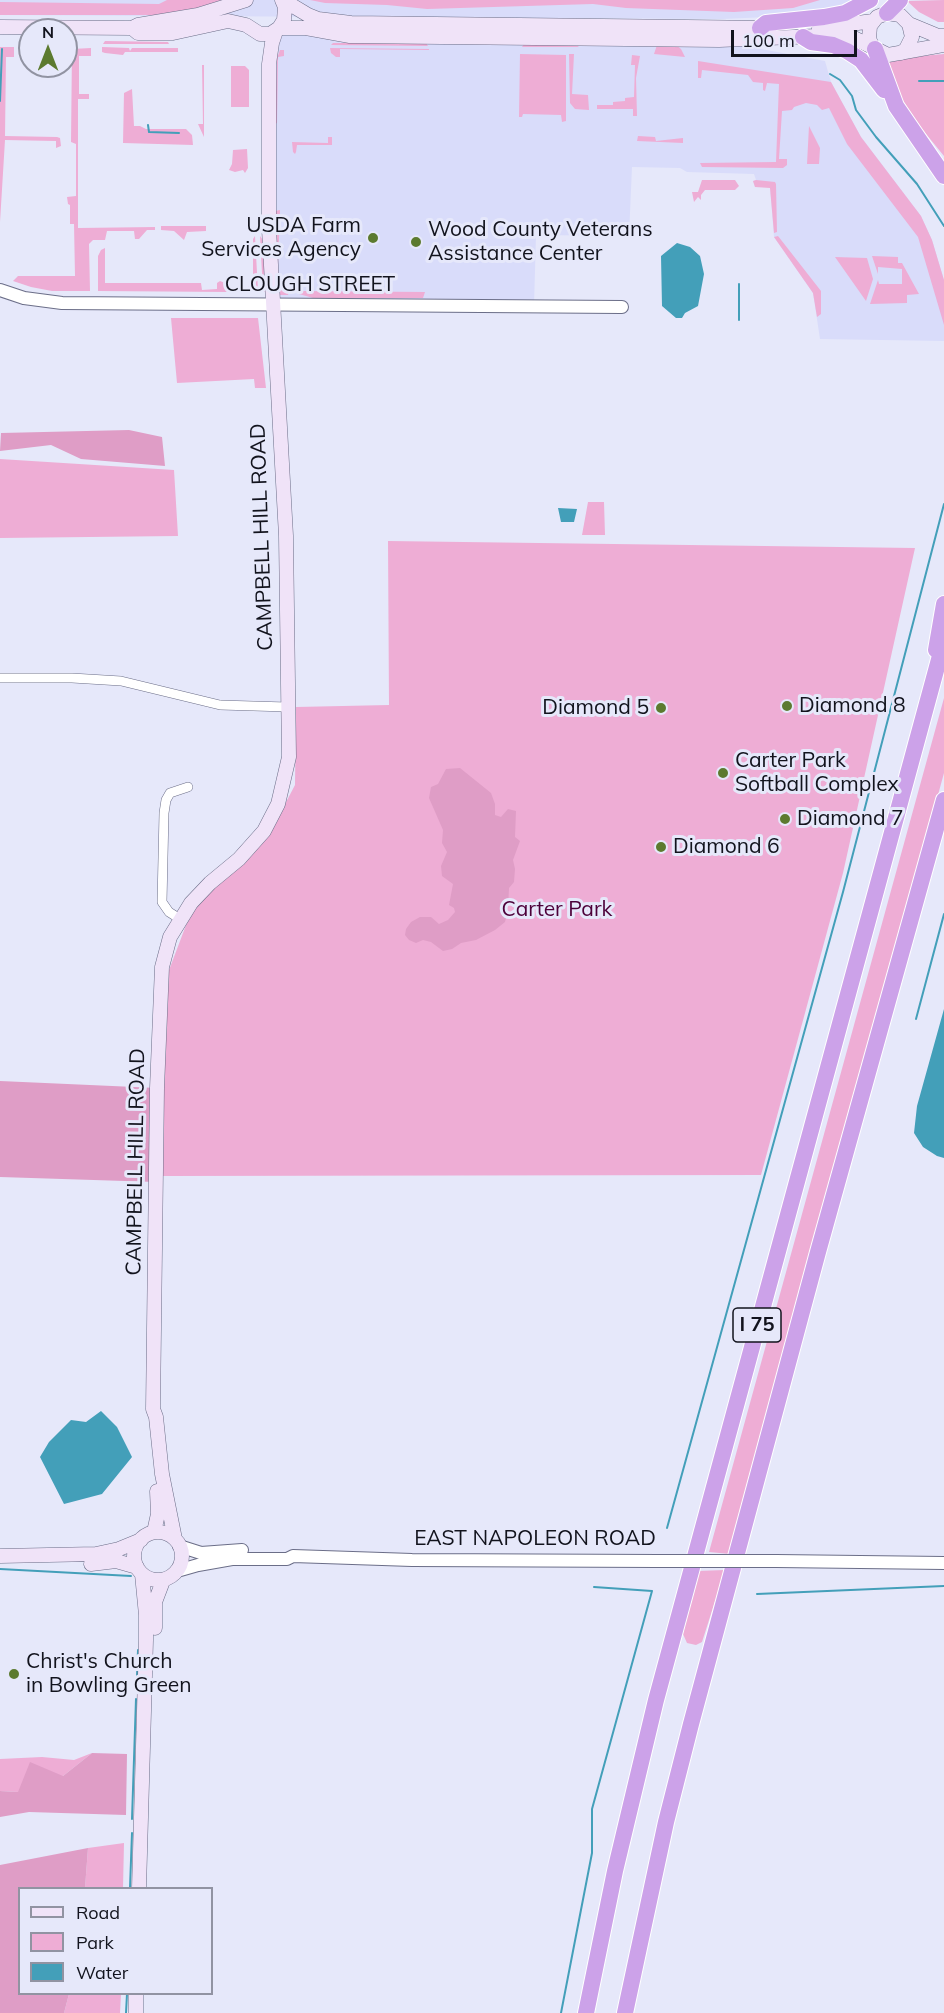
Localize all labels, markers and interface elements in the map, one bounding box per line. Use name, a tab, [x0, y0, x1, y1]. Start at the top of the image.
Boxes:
north arrow	[18, 18, 78, 78]
scale bar	[734, 18, 860, 56]
text: N	[42, 22, 54, 42]
text: 100 m	[742, 29, 795, 52]
place label: USDA Farm Services Agency	[201, 213, 361, 263]
place label: Wood County Veterans Assistance Center	[428, 217, 653, 267]
marker: USDA Farm Services Agency	[366, 231, 380, 245]
marker: Wood County Veterans Assistance Center	[409, 235, 423, 249]
street label: CLOUGH STREET	[225, 272, 395, 298]
street label: CAMPBELL HILL ROAD	[245, 423, 279, 651]
place label: Diamond 8	[799, 693, 906, 719]
place label: Diamond 5	[542, 695, 649, 721]
marker: Diamond 8	[780, 699, 794, 713]
marker: Diamond 5	[654, 701, 668, 715]
place label: Carter Park Softball Complex	[735, 748, 899, 798]
marker: Carter Park Softball Complex	[716, 766, 730, 780]
place label: Diamond 7	[797, 806, 904, 832]
marker: Diamond 7	[778, 812, 792, 826]
place label: Diamond 6	[673, 834, 780, 860]
marker: Diamond 6	[654, 840, 668, 854]
park label: Carter Park	[502, 897, 612, 923]
street label: CAMPBELL HILL ROAD	[121, 1048, 151, 1276]
road number: I 75	[733, 1308, 781, 1342]
street label: EAST NAPOLEON ROAD	[414, 1526, 656, 1552]
place label: Christ's Church in Bowling Green	[26, 1649, 192, 1699]
marker: Christ's Church in Bowling Green	[7, 1667, 21, 1681]
legend	[18, 1887, 213, 1995]
text: Road	[76, 1901, 120, 1924]
text: Park	[76, 1931, 114, 1954]
text: Water	[76, 1961, 128, 1984]

